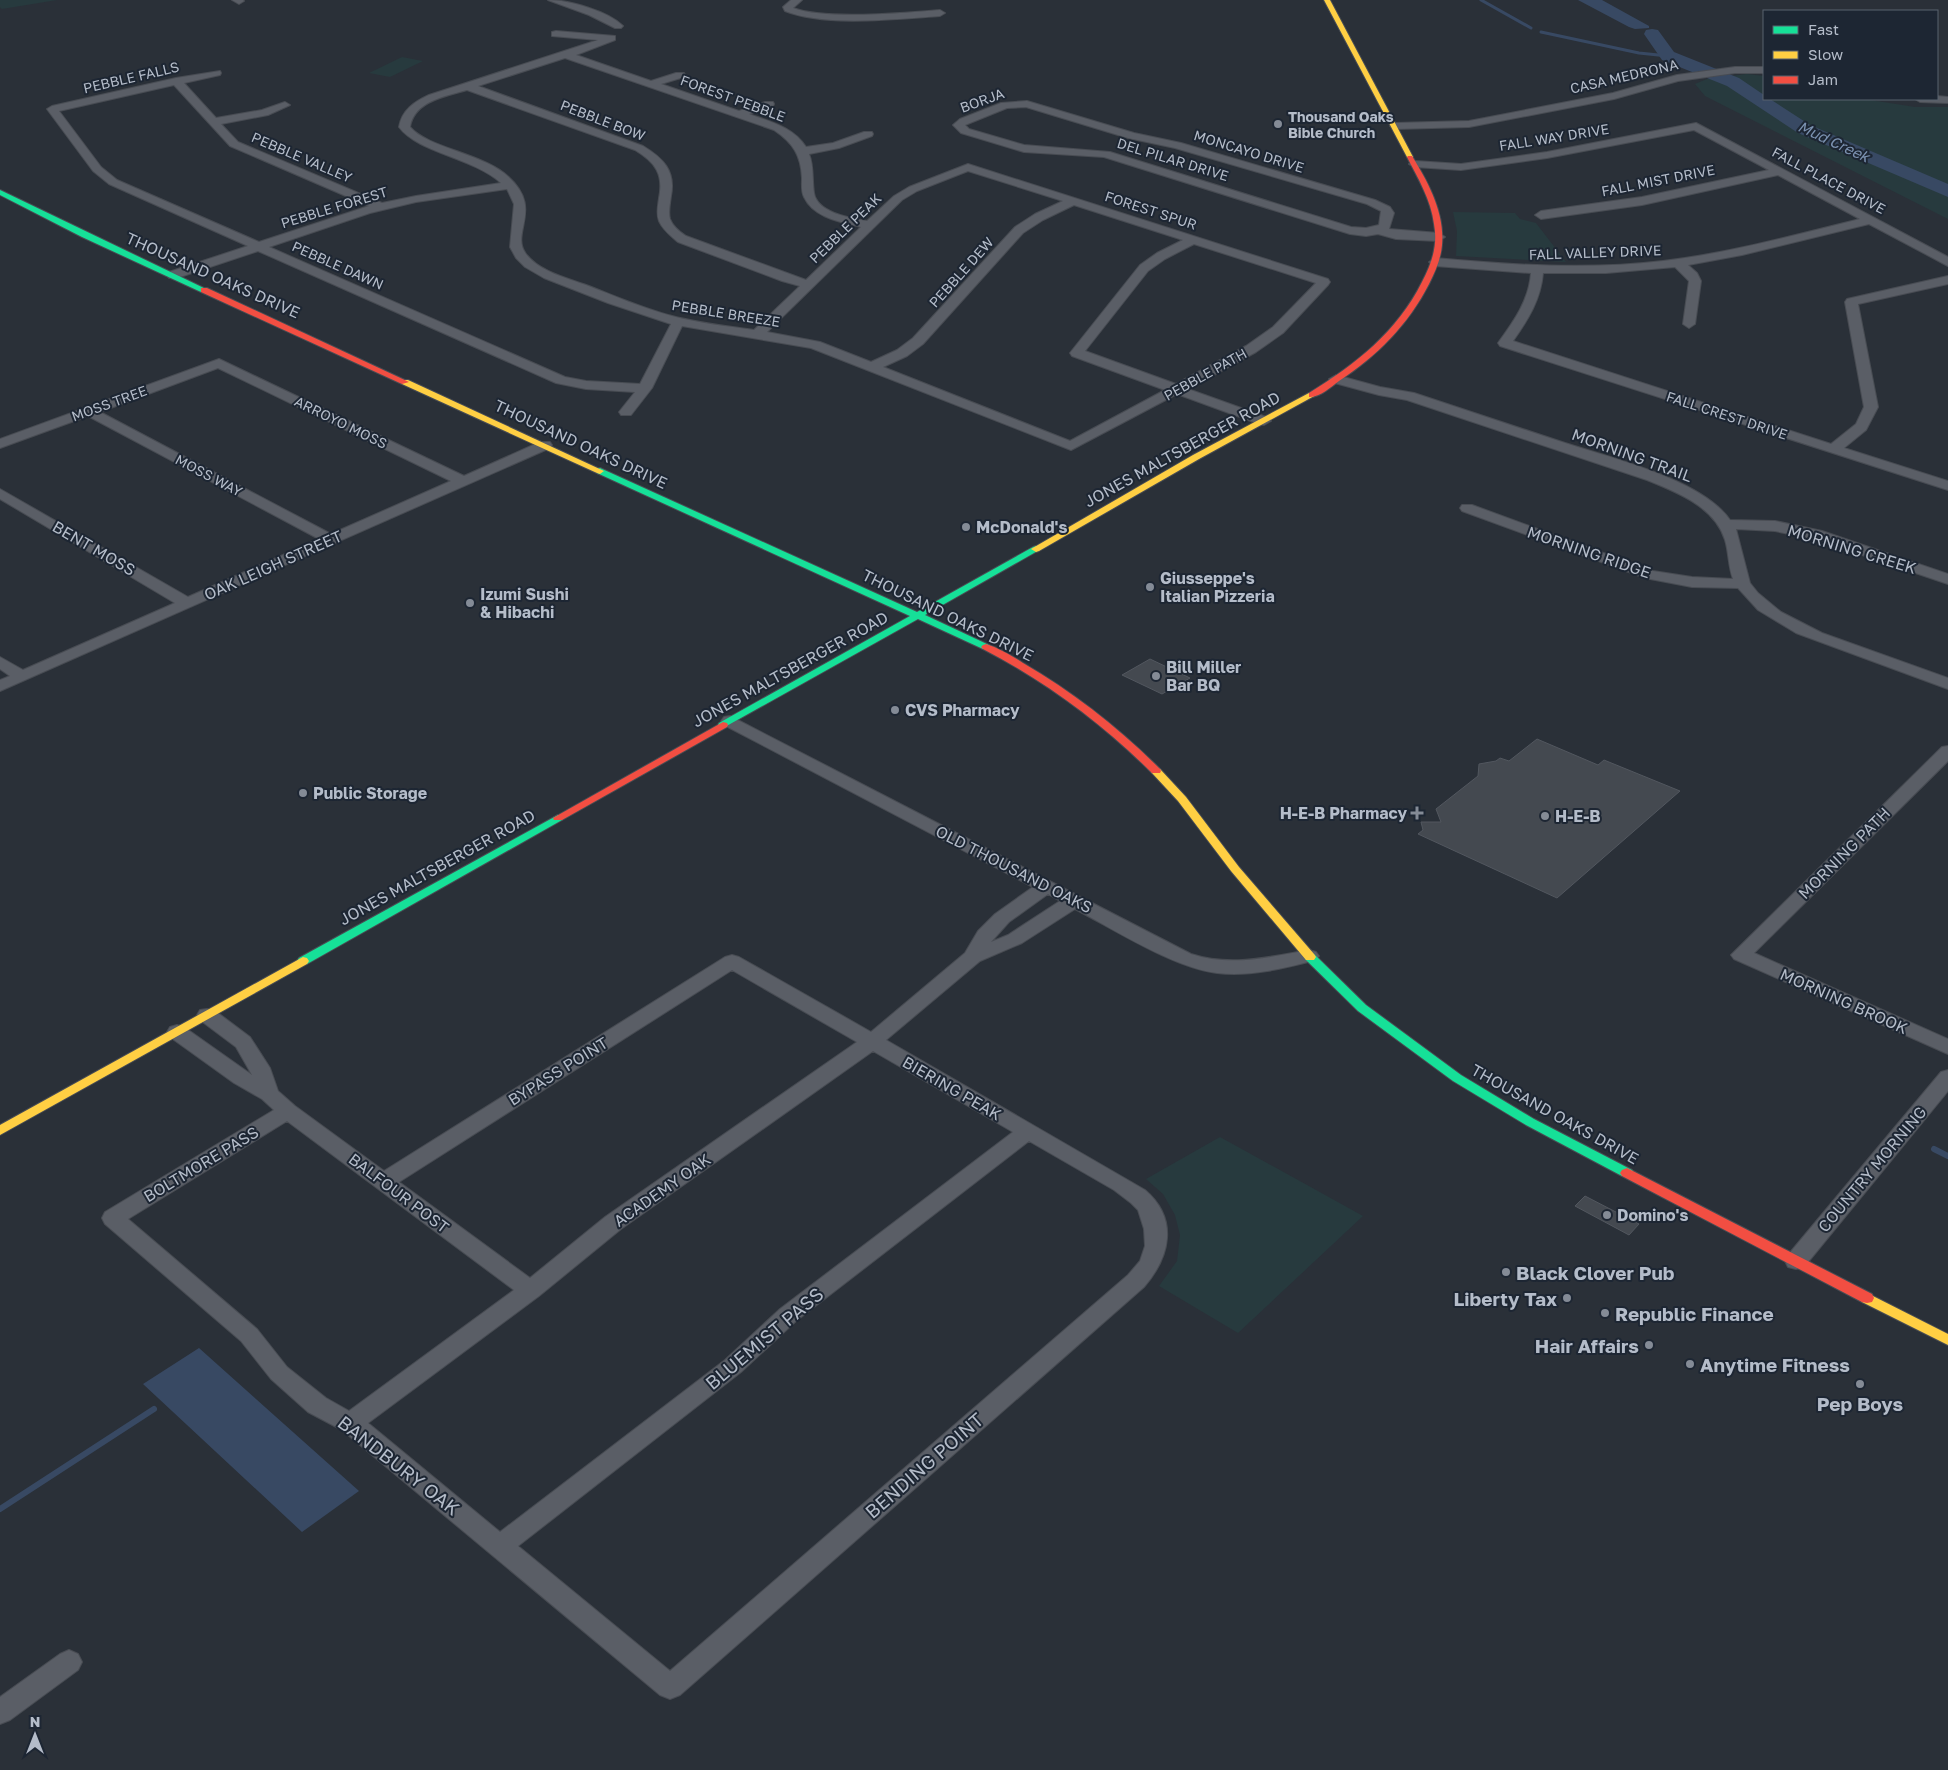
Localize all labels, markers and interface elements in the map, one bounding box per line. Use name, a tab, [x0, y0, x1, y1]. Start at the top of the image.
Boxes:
legend	[1763, 10, 1938, 100]
text: Fast	[1808, 20, 1839, 38]
text: Slow	[1808, 45, 1843, 63]
street label: CASA MEDRONA	[1568, 55, 1680, 97]
street label: PEBBLE FALLS	[81, 58, 181, 96]
text: Jam	[1808, 70, 1838, 88]
street label: FOREST PEBBLE	[678, 71, 788, 125]
street label: BORJA	[958, 84, 1007, 116]
street label: PEBBLE BOW	[558, 96, 648, 144]
place label: Thousand Oaks Bible Church	[1288, 108, 1394, 141]
water label: Mud Creek	[1795, 117, 1874, 166]
marker: Thousand Oaks Bible Church	[1272, 118, 1284, 130]
street label: FALL WAY DRIVE	[1498, 120, 1610, 154]
street label: MONCAYO DRIVE	[1192, 126, 1306, 176]
street label: PEBBLE VALLEY	[249, 128, 355, 186]
street label: DEL PILAR DRIVE	[1115, 134, 1231, 184]
street label: FALL PLACE DRIVE	[1769, 143, 1889, 217]
street label: FALL MIST DRIVE	[1600, 161, 1716, 199]
street label: PEBBLE FOREST	[279, 183, 390, 231]
street label: FOREST SPUR	[1103, 187, 1199, 233]
street label: PEBBLE PEAK	[806, 189, 885, 267]
street label: THOUSAND OAKS DRIVE	[123, 228, 303, 322]
street label: PEBBLE DEW	[925, 233, 997, 310]
street label: PEBBLE DAWN	[289, 237, 387, 293]
street label: FALL VALLEY DRIVE	[1528, 241, 1662, 263]
street label: PEBBLE BREEZE	[671, 296, 781, 330]
street label: PEBBLE PATH	[1161, 344, 1249, 404]
street label: MOSS TREE	[69, 381, 149, 425]
street label: JONES MALTSBERGER ROAD	[1081, 387, 1283, 511]
street label: FALL CREST DRIVE	[1664, 387, 1790, 443]
street label: ARROYO MOSS	[292, 392, 390, 452]
street label: THOUSAND OAKS DRIVE	[491, 395, 671, 493]
street label: MORNING TRAIL	[1569, 424, 1695, 486]
street label: MOSS WAY	[173, 450, 245, 500]
street label: BENT MOSS	[49, 516, 139, 580]
place label: McDonald's	[976, 517, 1067, 537]
street label: MORNING CREEK	[1785, 520, 1919, 578]
marker: McDonald's	[960, 521, 972, 533]
street label: MORNING RIDGE	[1525, 522, 1653, 582]
street label: OAK LEIGH STREET	[201, 526, 345, 604]
street label: THOUSAND OAKS DRIVE	[859, 565, 1037, 665]
place label: Giusseppe's Italian Pizzeria	[1160, 568, 1275, 606]
marker: Giusseppe's Italian Pizzeria	[1144, 581, 1156, 593]
place label: Izumi Sushi & Hibachi	[480, 584, 569, 622]
marker: Izumi Sushi & Hibachi	[464, 597, 476, 609]
street label: JONES MALTSBERGER ROAD	[689, 607, 891, 731]
place label: Bill Miller Bar BQ	[1166, 657, 1241, 695]
marker: Bill Miller Bar BQ	[1150, 670, 1162, 682]
place label: CVS Pharmacy	[905, 700, 1020, 720]
marker: CVS Pharmacy	[889, 704, 901, 716]
place label: Public Storage	[313, 783, 427, 803]
marker: Public Storage	[297, 787, 309, 799]
place label: H-E-B Pharmacy	[1280, 803, 1407, 823]
street label: MORNING PATH	[1794, 803, 1894, 903]
street label: JONES MALTSBERGER ROAD	[336, 805, 538, 929]
place label: H-E-B	[1555, 806, 1601, 826]
marker: H-E-B Pharmacy	[1411, 807, 1423, 819]
marker: H-E-B	[1539, 810, 1551, 822]
street label: OLD THOUSAND OAKS	[932, 821, 1096, 917]
street label: MORNING BROOK	[1777, 964, 1911, 1038]
street label: BYPASS POINT	[504, 1032, 612, 1110]
street label: BIERING PEAK	[899, 1052, 1005, 1124]
street label: THOUSAND OAKS DRIVE	[1468, 1060, 1642, 1168]
street label: COUNTRY MORNING	[1813, 1102, 1931, 1236]
street label: BOLTMORE PASS	[140, 1122, 262, 1206]
street label: BALFOUR POST	[345, 1149, 453, 1237]
street label: ACADEMY OAK	[610, 1149, 714, 1231]
place label: Domino's	[1617, 1205, 1688, 1225]
marker: Domino's	[1601, 1209, 1613, 1221]
place label: Black Clover Pub	[1516, 1261, 1675, 1284]
marker: Black Clover Pub	[1500, 1266, 1512, 1278]
street label: BLUEMIST PASS	[700, 1282, 828, 1394]
place label: Liberty Tax	[1453, 1287, 1557, 1310]
marker: Liberty Tax	[1561, 1292, 1573, 1304]
place label: Republic Finance	[1615, 1302, 1774, 1325]
marker: Republic Finance	[1599, 1307, 1611, 1319]
place label: Hair Affairs	[1535, 1334, 1639, 1357]
marker: Hair Affairs	[1643, 1339, 1655, 1351]
place label: Anytime Fitness	[1700, 1353, 1850, 1376]
marker: Anytime Fitness	[1684, 1358, 1696, 1370]
marker: Pep Boys	[1854, 1378, 1866, 1390]
place label: Pep Boys	[1817, 1392, 1904, 1415]
street label: BENDING POINT	[860, 1407, 988, 1523]
street label: BANDBURY OAK	[334, 1410, 464, 1520]
north arrow	[10, 1710, 60, 1760]
text: N	[30, 1713, 40, 1730]

